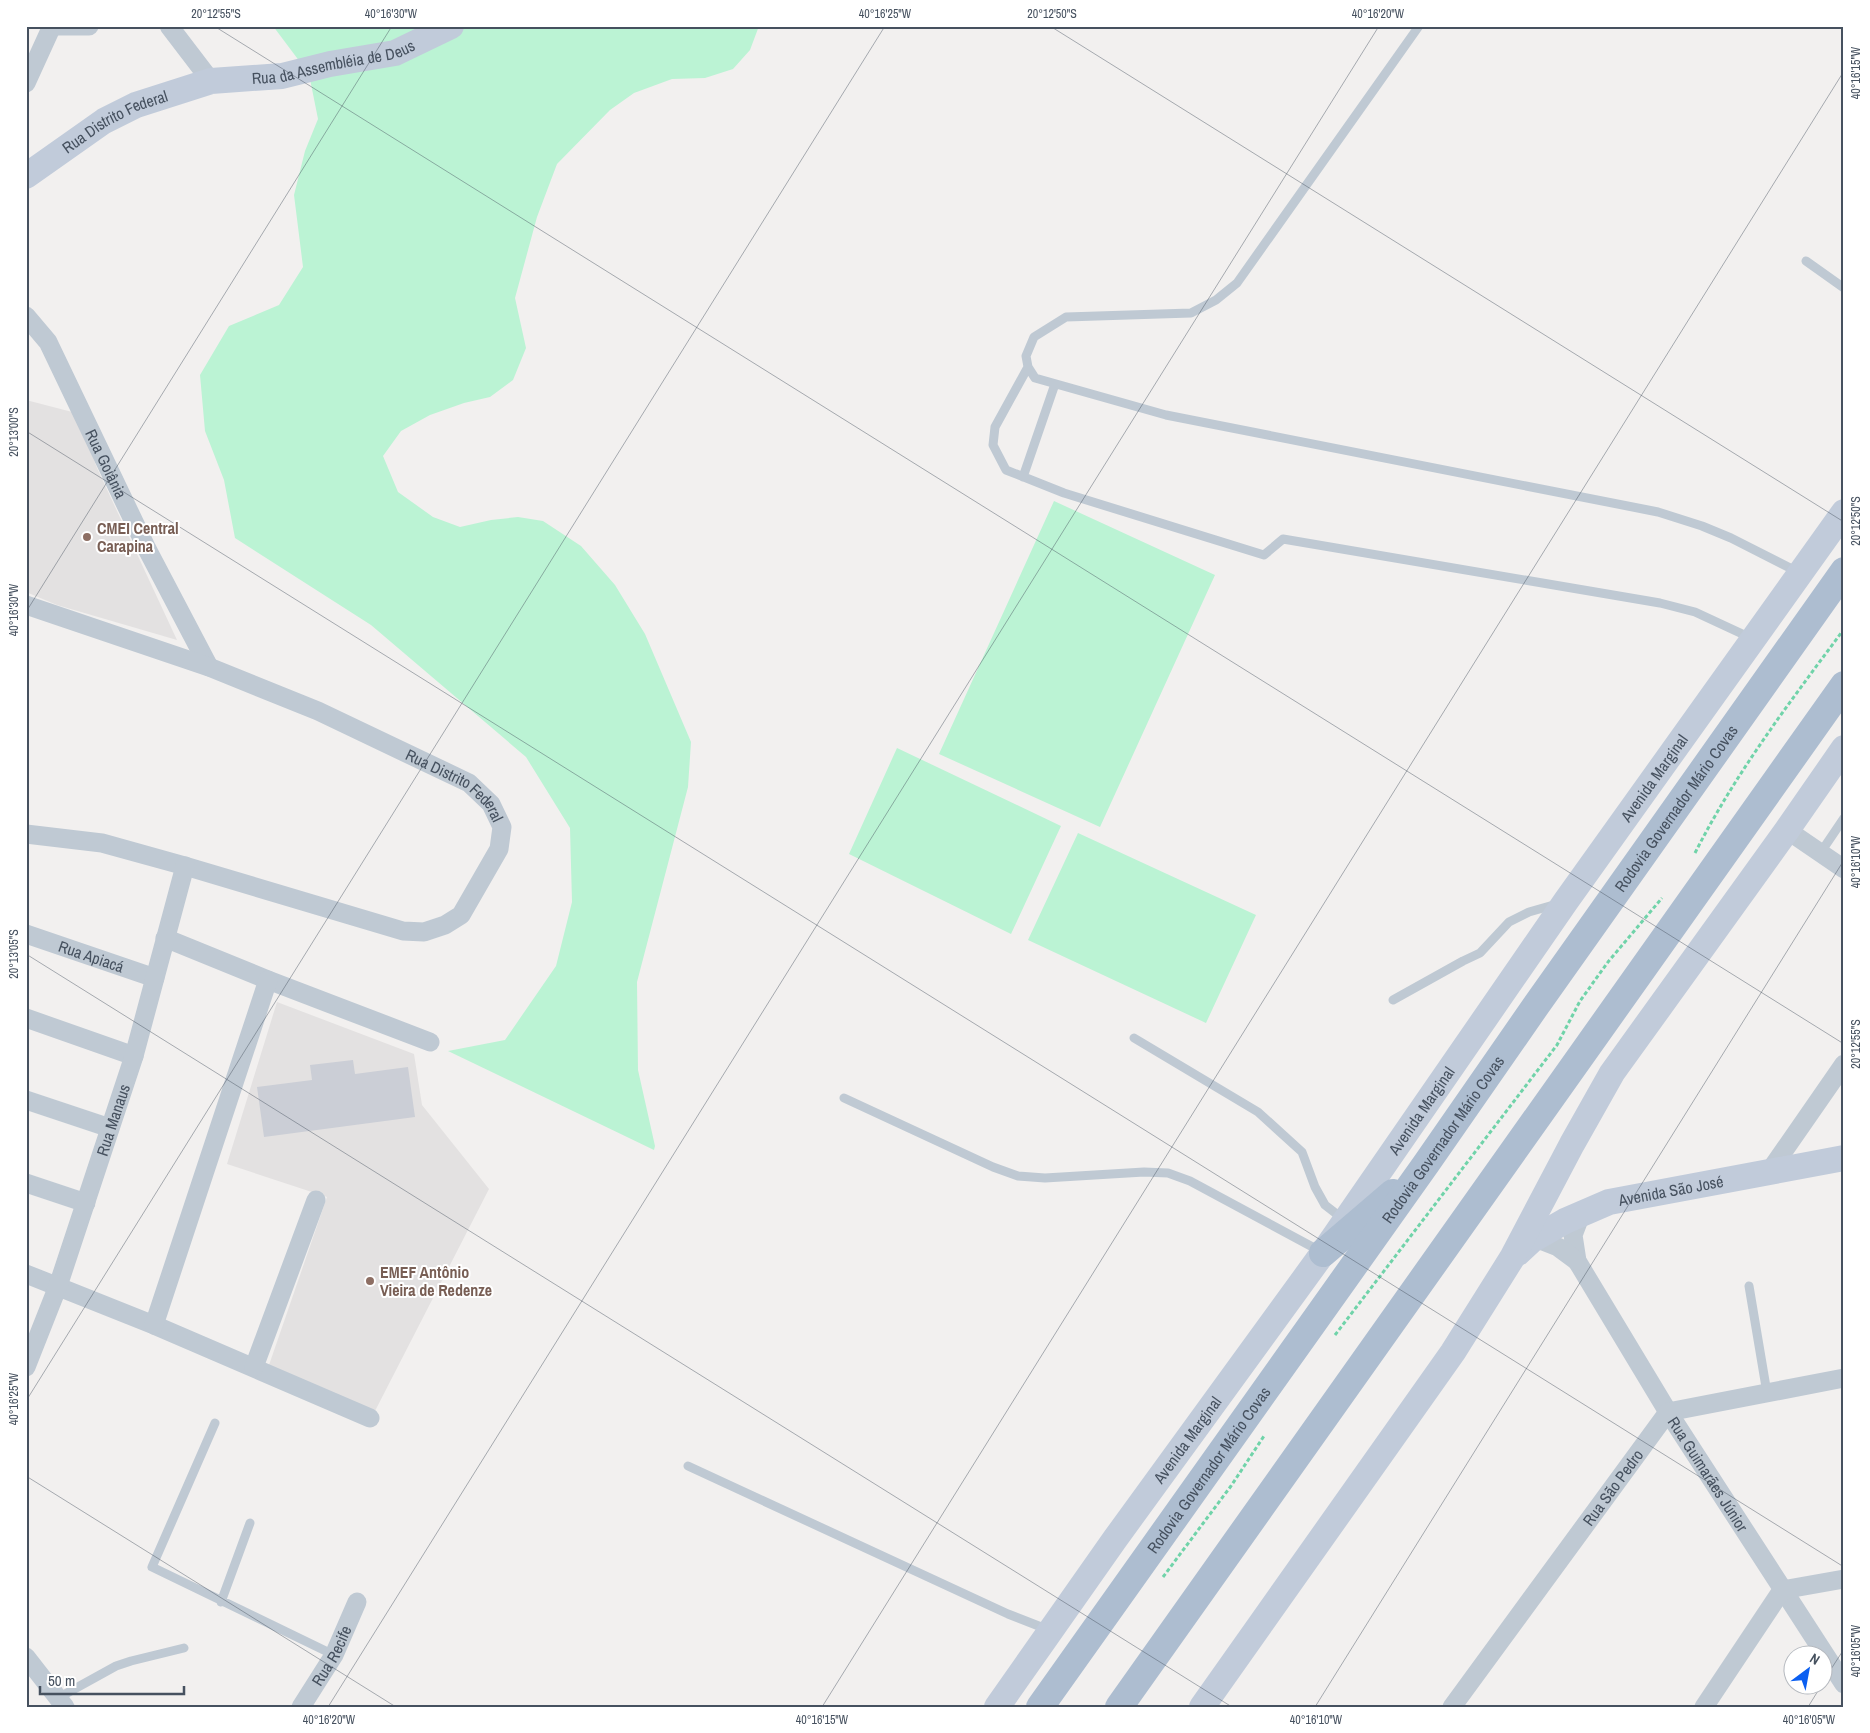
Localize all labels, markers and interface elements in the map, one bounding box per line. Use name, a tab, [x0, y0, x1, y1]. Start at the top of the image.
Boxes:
text: 20°12'55"S	[191, 6, 241, 22]
text: 40°16'30"W	[365, 6, 418, 22]
text: 40°16'25"W	[859, 6, 912, 22]
text: 20°12'50"S	[1027, 6, 1077, 22]
text: 40°16'20"W	[1352, 6, 1405, 22]
street label: Rua da Assembléia de Deus	[251, 34, 418, 89]
text: 40°16'15"W	[1848, 46, 1864, 99]
street label: Rua Distrito Federal	[57, 85, 170, 158]
text: 20°13'00"S	[6, 407, 22, 457]
street label: Rua Goiânia	[80, 425, 133, 503]
text: 20°12'50"S	[1848, 496, 1864, 546]
place label: CMEI Central Carapina	[97, 517, 179, 557]
marker: CMEI Central Carapina	[81, 531, 93, 543]
text: 40°16'30"W	[6, 583, 22, 636]
street label: Rodovia Governador Mário Covas	[1609, 720, 1743, 896]
street label: Avenida Marginal	[1615, 730, 1693, 827]
street label: Rua Distrito Federal	[402, 743, 509, 825]
text: 40°16'10"W	[1848, 835, 1864, 888]
text: 20°13'05"S	[6, 929, 22, 979]
street label: Rua Apiacá	[56, 935, 128, 978]
text: 20°12'55"S	[1848, 1019, 1864, 1069]
street label: Rodovia Governador Mário Covas	[1376, 1051, 1509, 1228]
street label: Avenida Marginal	[1383, 1062, 1460, 1160]
street label: Rua Manaus	[91, 1081, 135, 1159]
street label: Avenida São José	[1616, 1170, 1725, 1211]
place label: EMEF Antônio Vieira de Redenze	[380, 1261, 492, 1301]
marker: EMEF Antônio Vieira de Redenze	[364, 1275, 376, 1287]
text: 40°16'25"W	[6, 1372, 22, 1425]
street label: Rodovia Governador Mário Covas	[1142, 1382, 1275, 1558]
street label: Avenida Marginal	[1147, 1392, 1226, 1489]
street label: Rua Guimarães Júnior	[1663, 1412, 1754, 1536]
street label: Rua São Pedro	[1577, 1445, 1648, 1530]
street label: Rua Recife	[306, 1622, 357, 1690]
text: 40°16'05"W	[1848, 1624, 1864, 1677]
north arrow	[1782, 1646, 1832, 1696]
text: N	[1807, 1649, 1823, 1669]
scale bar	[40, 1663, 184, 1695]
text: 50 m	[48, 1670, 75, 1691]
text: 40°16'20"W	[303, 1712, 356, 1728]
text: 40°16'15"W	[796, 1712, 849, 1728]
text: 40°16'10"W	[1290, 1712, 1343, 1728]
text: 40°16'05"W	[1783, 1712, 1836, 1728]

